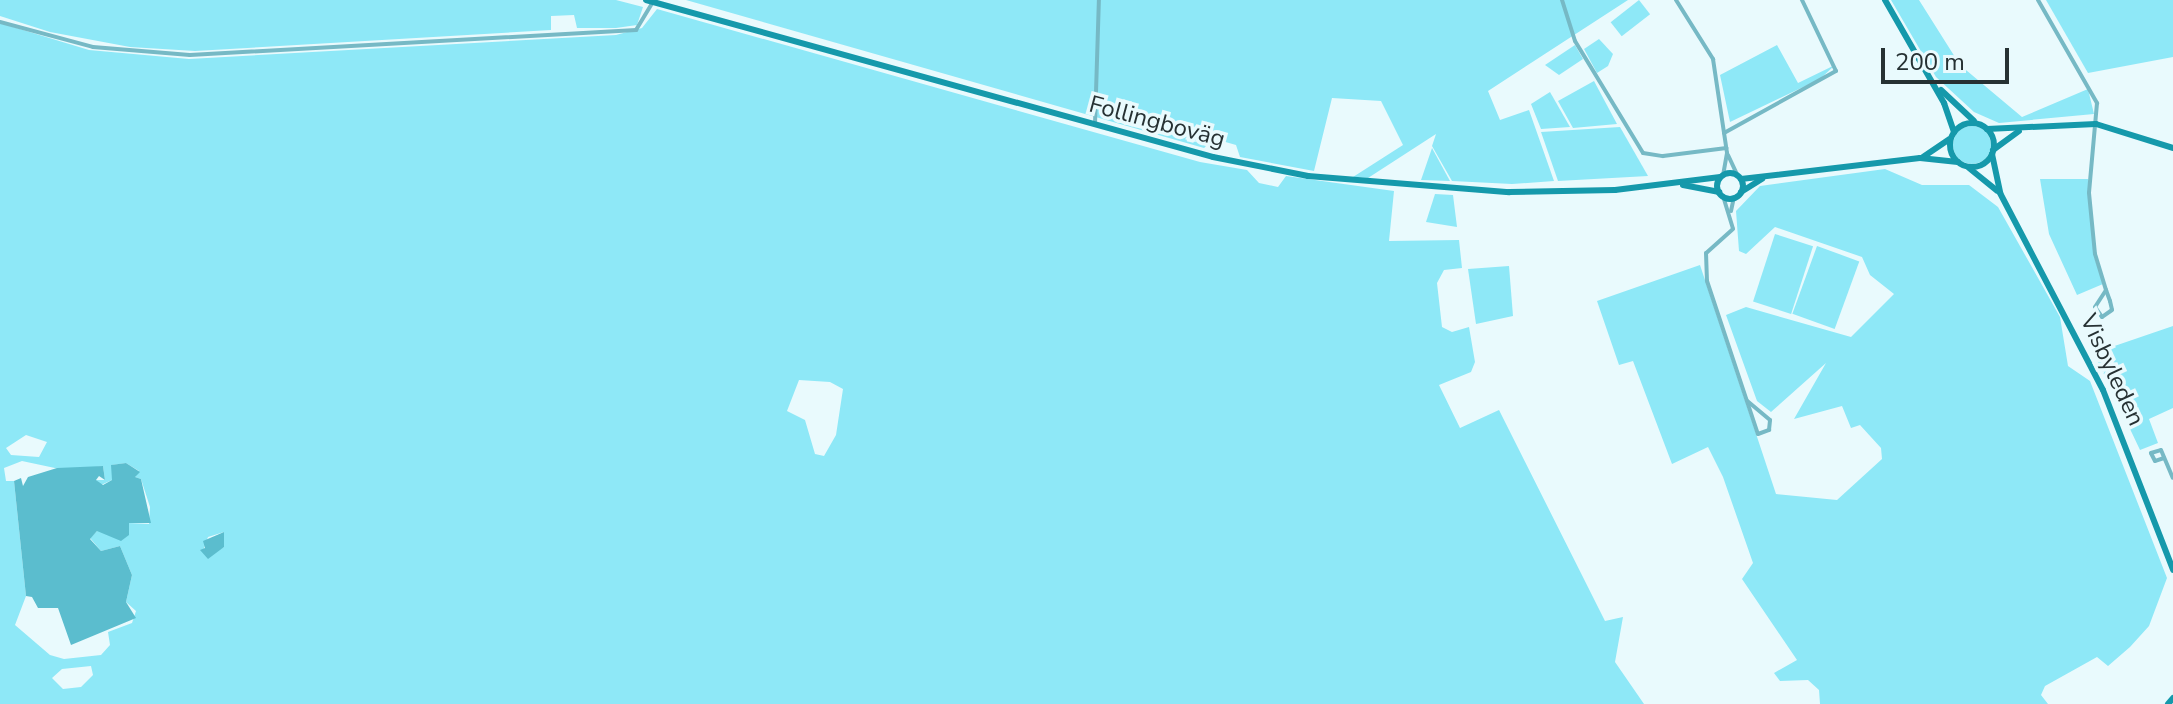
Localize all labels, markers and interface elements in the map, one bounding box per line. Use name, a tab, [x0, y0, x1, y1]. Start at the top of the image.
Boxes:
scale bar	[1885, 32, 2013, 82]
text: 200 m	[1895, 46, 1965, 78]
street label: Follingboväg	[1086, 90, 1228, 154]
street label: Visbyleden	[2074, 310, 2150, 430]

